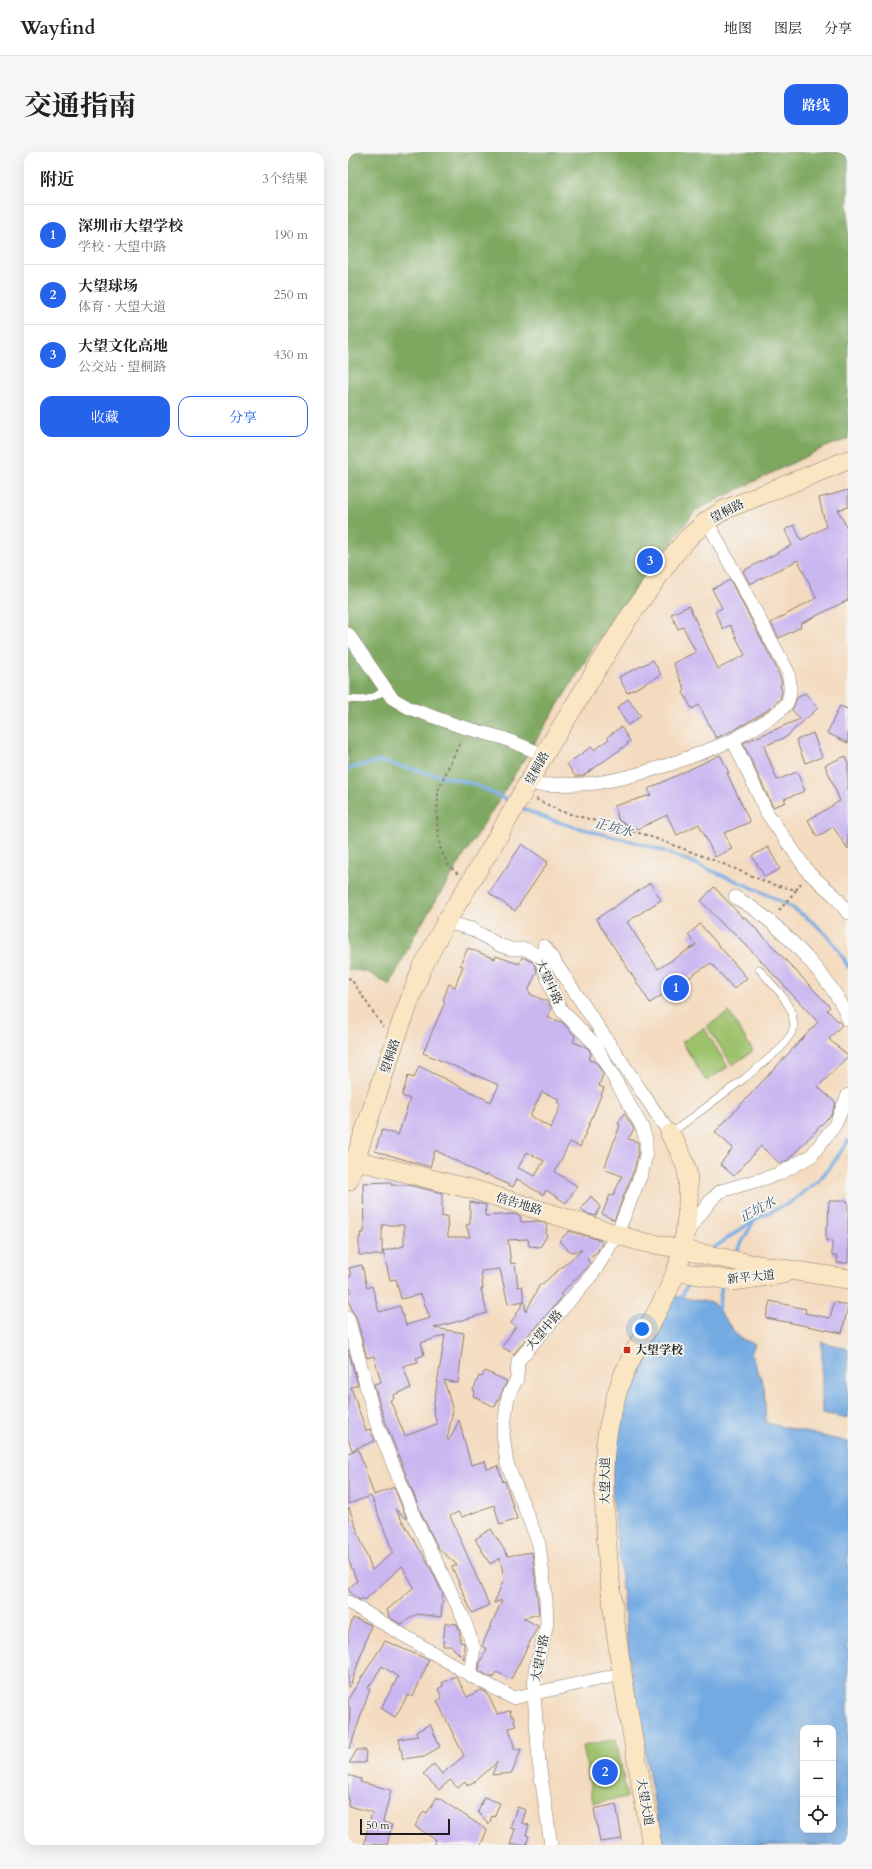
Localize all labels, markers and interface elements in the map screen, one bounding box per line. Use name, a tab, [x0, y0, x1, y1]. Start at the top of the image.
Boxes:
text: Wayfind	[20, 15, 95, 41]
text: 地图	[724, 19, 752, 38]
text: 图层	[774, 19, 802, 38]
text: 分享	[824, 19, 852, 38]
button: 路线	[784, 84, 848, 125]
text: 交通指南	[24, 87, 136, 125]
text: 附近	[40, 168, 74, 191]
text: 3个结果	[262, 170, 308, 188]
text: 深圳市大望学校	[78, 216, 183, 236]
text: 1	[50, 226, 56, 244]
text: 190 m	[274, 226, 308, 244]
text: 学校 · 大望中路	[78, 238, 166, 256]
text: 大望球场	[78, 276, 138, 296]
text: 2	[50, 286, 56, 304]
text: 250 m	[274, 286, 308, 304]
text: 体育 · 大望大道	[78, 298, 166, 316]
text: 大望文化高地	[78, 336, 168, 356]
text: 3	[50, 346, 56, 364]
text: 430 m	[274, 346, 308, 364]
text: 公交站 · 望桐路	[78, 358, 166, 376]
button: 收藏	[40, 396, 170, 437]
button: 分享	[178, 396, 308, 437]
street label: 望桐路	[707, 496, 747, 526]
pin: 3	[637, 546, 663, 576]
street label: 望桐路	[521, 748, 553, 788]
water label: 正坑水	[593, 814, 637, 842]
street label: 大望中路	[532, 957, 566, 1007]
pin: 1	[663, 973, 689, 1003]
street label: 望桐路	[377, 1036, 403, 1076]
street label: 信告地路	[494, 1189, 544, 1219]
water label: 正坑水	[736, 1192, 781, 1227]
street label: 新平大道	[726, 1267, 776, 1287]
street label: 大望中路	[522, 1307, 566, 1353]
your location	[632, 1319, 652, 1339]
place label: 大望学校	[635, 1342, 683, 1358]
marker: 大望学校	[622, 1345, 632, 1355]
street label: 大望大道	[597, 1457, 613, 1505]
street label: 大望中路	[528, 1633, 552, 1683]
map controls	[800, 1725, 836, 1833]
button: +	[800, 1725, 836, 1761]
pin: 2	[592, 1757, 618, 1787]
button: −	[800, 1761, 836, 1797]
street label: 大望大道	[633, 1777, 657, 1827]
button: locate	[800, 1797, 836, 1833]
scale bar	[360, 1817, 450, 1836]
text: 50 m	[366, 1818, 390, 1833]

